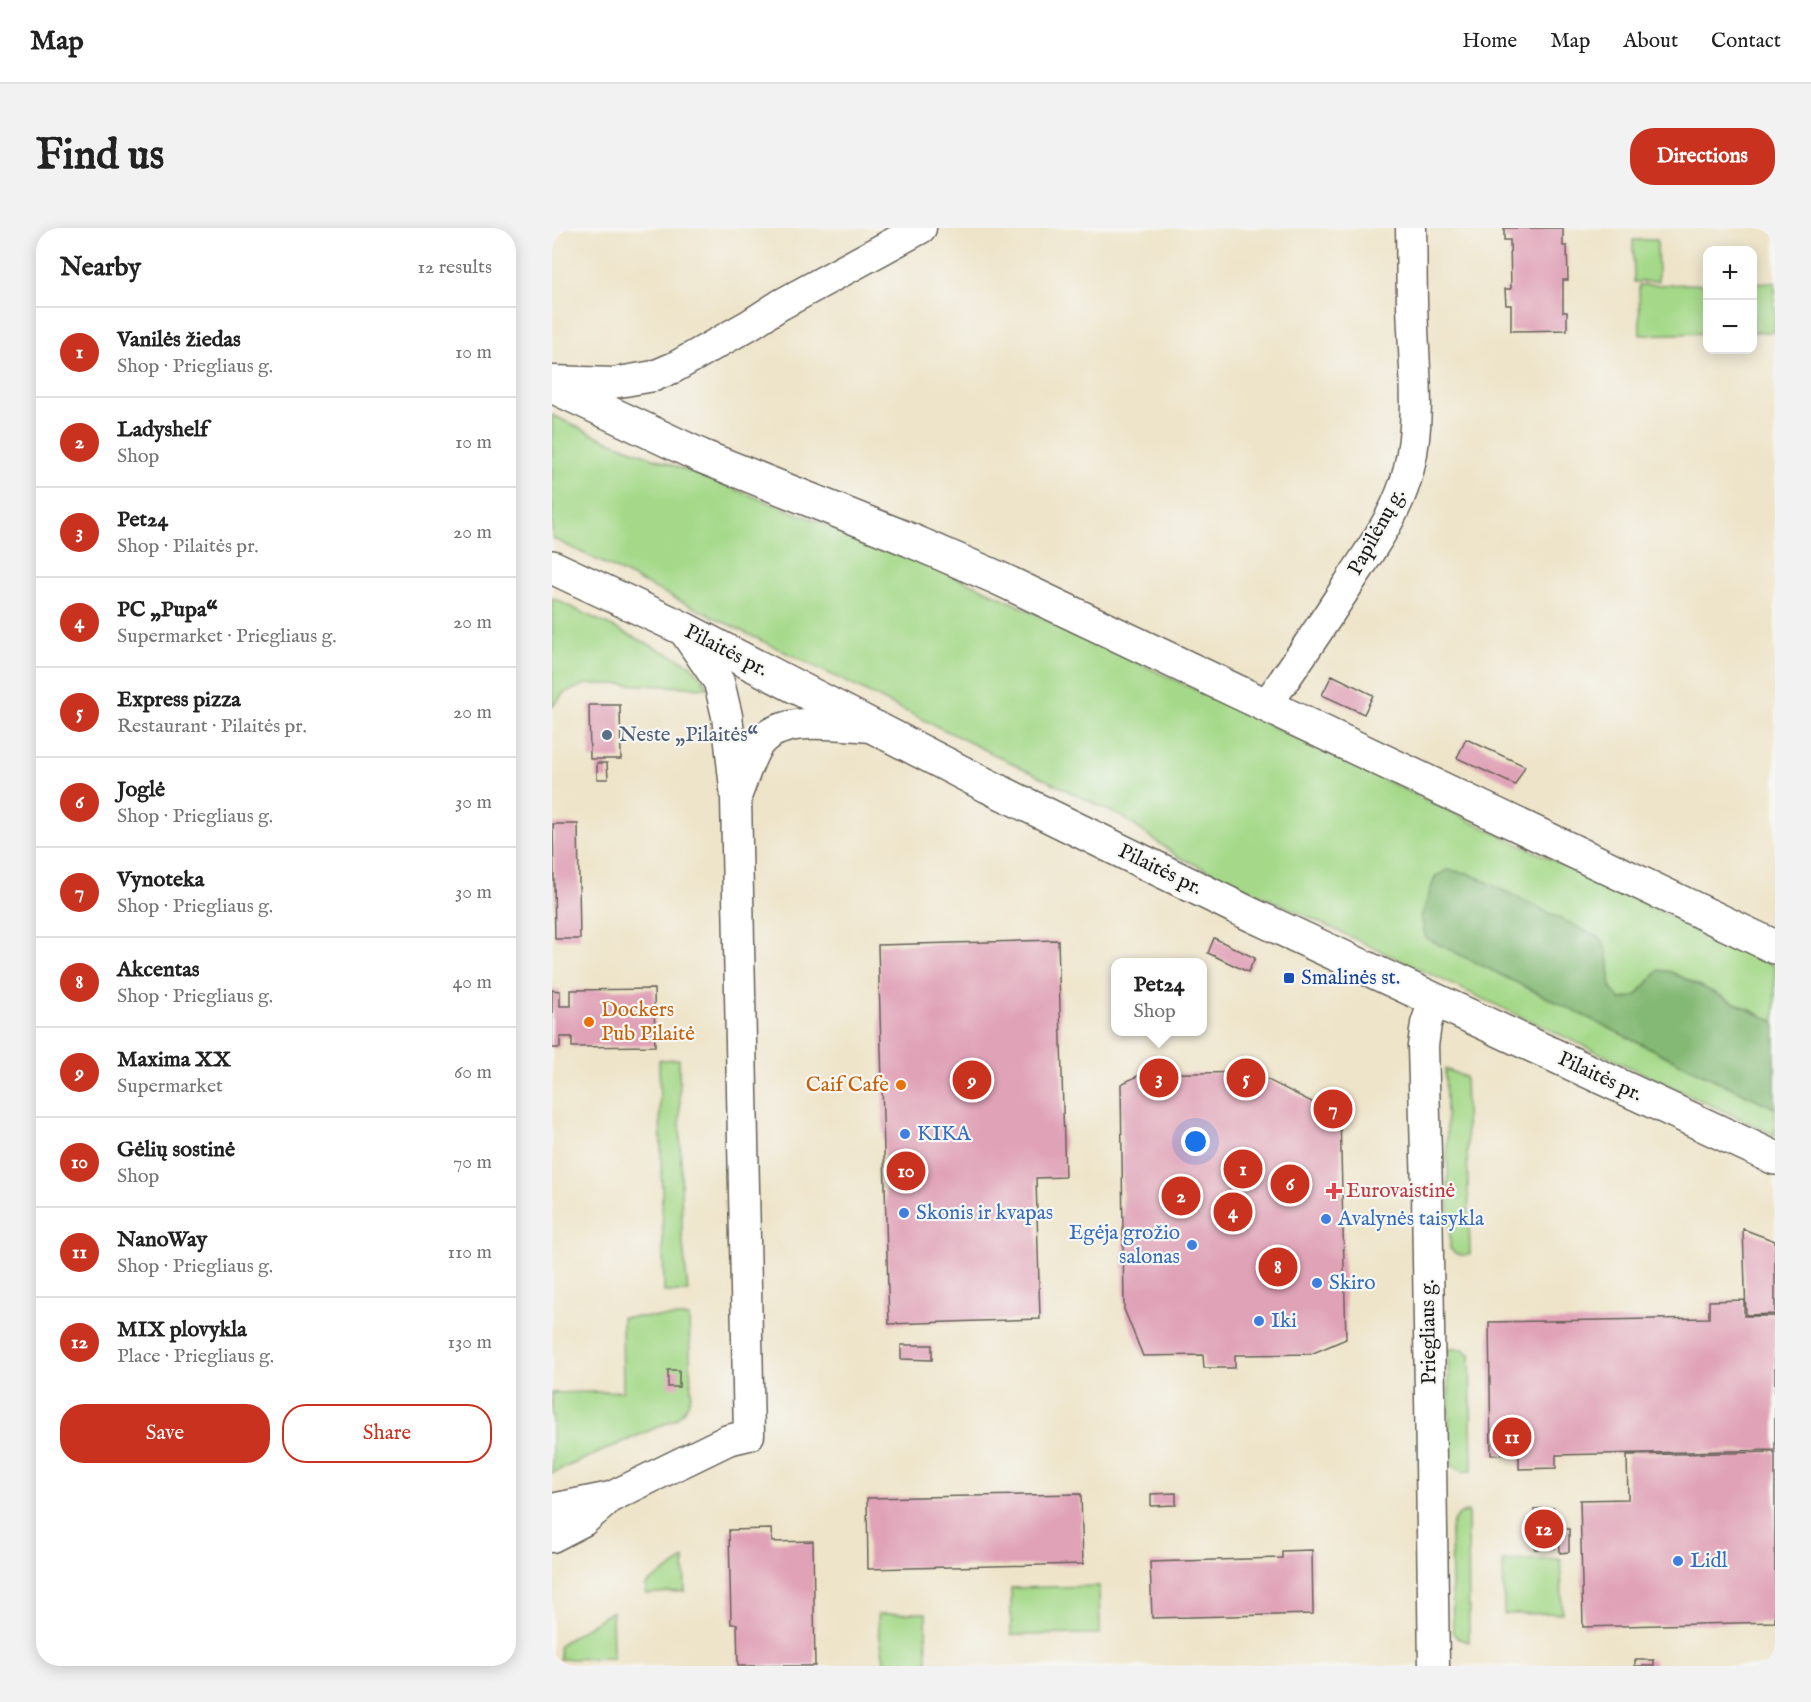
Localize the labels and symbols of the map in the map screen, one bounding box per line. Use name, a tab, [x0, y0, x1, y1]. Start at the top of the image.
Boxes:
street label: Papilėnų g.	[1342, 484, 1412, 580]
street label: Pilaitės pr.	[680, 618, 772, 684]
place label: Neste „Pilaitės“	[619, 722, 758, 749]
marker: Neste „Pilaitės“	[600, 728, 614, 742]
street label: Pilaitės pr.	[1114, 838, 1206, 902]
place label: Smalinės st.	[1301, 965, 1400, 992]
marker: Smalinės st.	[1282, 971, 1296, 985]
place label: Dockers Pub Pilaitė	[601, 997, 695, 1048]
marker: Dockers Pub Pilaitė	[582, 1015, 596, 1029]
street label: Pilaitės pr.	[1553, 1046, 1647, 1108]
pin: 3	[1140, 1056, 1178, 1100]
pin: 5	[1226, 1056, 1266, 1100]
pin: 9	[952, 1058, 992, 1102]
place label: Caif Cafe	[806, 1072, 889, 1099]
marker: Caif Cafe	[894, 1078, 908, 1092]
pin: 7	[1314, 1086, 1352, 1132]
place label: KIKA	[917, 1121, 971, 1148]
marker: KIKA	[898, 1127, 912, 1141]
your location	[1181, 1127, 1210, 1156]
pin: 1	[1224, 1146, 1262, 1192]
pin: 10	[886, 1148, 926, 1194]
pin: 6	[1270, 1162, 1310, 1206]
pin: 2	[1162, 1174, 1200, 1218]
place label: Eurovaistinė	[1346, 1178, 1456, 1205]
marker: Eurovaistinė	[1327, 1184, 1341, 1198]
pin: 4	[1214, 1190, 1252, 1234]
place label: Skonis ir kvapas	[916, 1200, 1053, 1227]
marker: Skonis ir kvapas	[897, 1206, 911, 1220]
place label: Avalynės taisykla	[1337, 1206, 1485, 1233]
marker: Avalynės taisykla	[1319, 1212, 1333, 1226]
place label: Egėja grožio salonas	[1069, 1220, 1180, 1271]
marker: Egėja grožio salonas	[1185, 1238, 1199, 1252]
pin: 8	[1258, 1244, 1298, 1290]
place label: Skiro	[1329, 1270, 1376, 1297]
marker: Skiro	[1310, 1276, 1324, 1290]
street label: Priegliaus g.	[1415, 1279, 1443, 1385]
place label: Iki	[1271, 1308, 1297, 1335]
marker: Iki	[1252, 1314, 1266, 1328]
pin: 11	[1492, 1414, 1532, 1460]
pin: 12	[1524, 1506, 1564, 1552]
place label: Lidl	[1690, 1548, 1728, 1575]
marker: Lidl	[1671, 1554, 1685, 1568]

